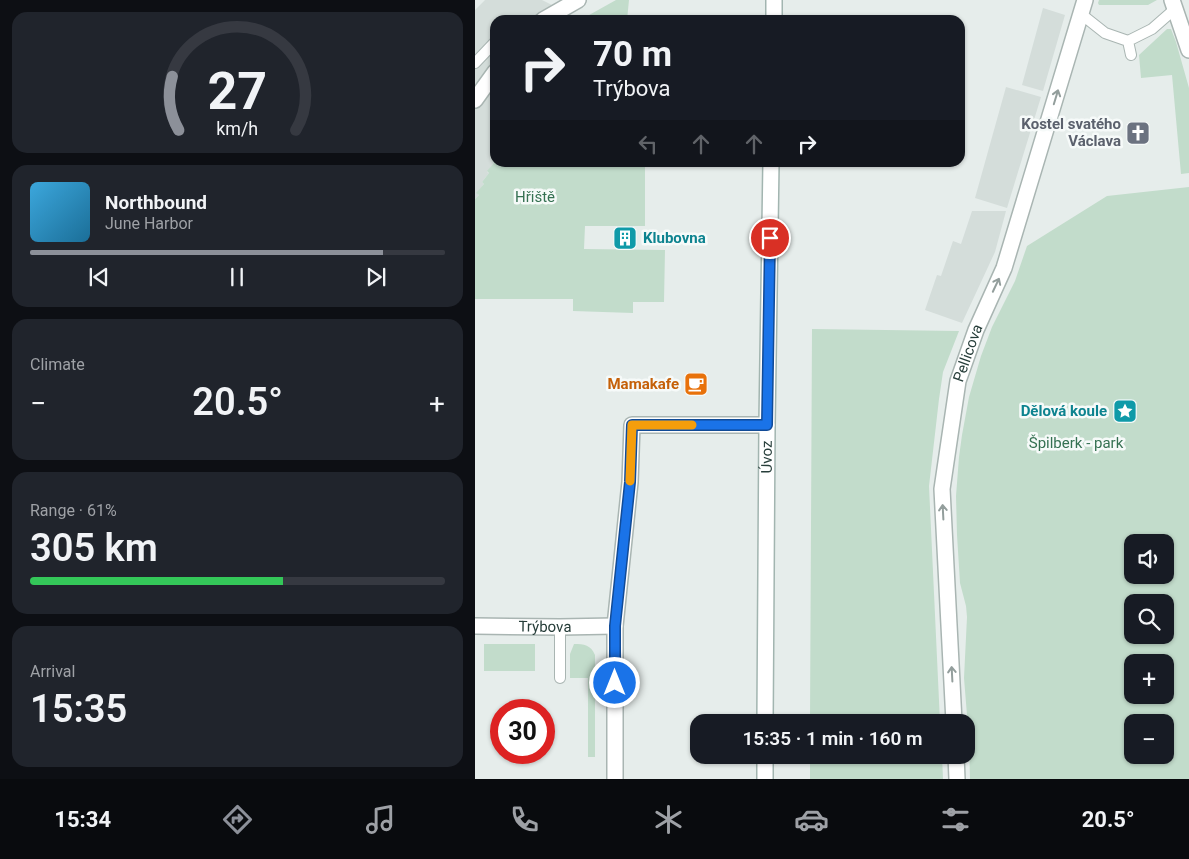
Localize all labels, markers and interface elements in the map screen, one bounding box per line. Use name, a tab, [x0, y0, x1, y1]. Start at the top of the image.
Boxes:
text: 70 m	[593, 34, 672, 75]
icon: right	[510, 35, 575, 100]
text: 27	[208, 61, 267, 122]
text: Trýbova	[593, 76, 671, 101]
one-way arrow	[1051, 89, 1061, 105]
place label: Kostel svatého Václava	[1021, 115, 1121, 150]
text: km/h	[217, 118, 258, 139]
church icon: Kostel svatého Václava	[1125, 120, 1151, 146]
icon: left	[634, 130, 662, 158]
icon: ahead	[687, 130, 715, 158]
icon: ahead	[740, 130, 768, 158]
icon: right	[793, 130, 821, 158]
park label: Hřiště	[515, 188, 555, 206]
text: Northbound	[105, 191, 207, 214]
text: June Harbor	[105, 214, 193, 233]
pin	[749, 217, 791, 259]
icon: arrive	[756, 224, 784, 252]
building icon: Klubovna	[612, 225, 638, 251]
place label: Klubovna	[643, 229, 706, 247]
icon: previous	[85, 263, 113, 291]
icon: pause	[223, 263, 251, 291]
icon: next	[362, 263, 390, 291]
one-way arrow	[992, 278, 1001, 293]
street label: Pellicova	[949, 321, 986, 384]
text: Climate	[30, 355, 85, 374]
cafe icon: Mamakafe	[683, 371, 709, 397]
place label: Mamakafe	[607, 375, 679, 393]
text: 20.5°	[192, 380, 283, 424]
text: −	[30, 387, 46, 420]
text: +	[429, 387, 445, 420]
place icon: Dělová koule	[1112, 398, 1138, 424]
place label: Dělová koule	[1021, 402, 1107, 420]
park label: Špilberk - park	[1029, 434, 1124, 452]
street label: Úvoz	[758, 441, 776, 473]
text: Range · 61%	[30, 501, 117, 520]
one-way arrow	[938, 504, 947, 520]
text: 305 km	[30, 526, 158, 570]
map controls	[1124, 534, 1174, 764]
button: sound	[1124, 534, 1174, 584]
button: search	[1124, 594, 1174, 644]
street label: Trýbova	[518, 618, 572, 636]
button: +	[1124, 654, 1174, 704]
position arrow	[588, 656, 640, 708]
text: Arrival	[30, 662, 75, 681]
one-way arrow	[947, 666, 956, 682]
text: 15:35	[30, 687, 127, 731]
speed limit sign: 30	[490, 699, 555, 764]
button: −	[1124, 714, 1174, 764]
text: 15:35 · 1 min · 160 m	[742, 727, 923, 750]
icon: directions	[220, 802, 255, 837]
icon: music	[363, 802, 398, 837]
icon: phone	[507, 802, 542, 837]
icon: climate	[651, 802, 686, 837]
icon: car	[794, 802, 829, 837]
icon: filters	[938, 802, 973, 837]
text: 15:34	[54, 807, 111, 832]
text: 20.5°	[1082, 807, 1135, 832]

